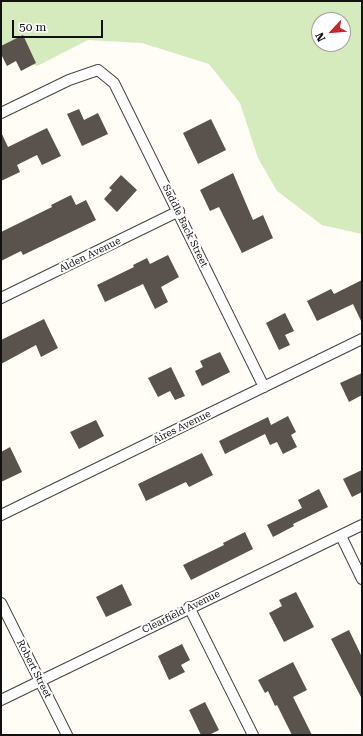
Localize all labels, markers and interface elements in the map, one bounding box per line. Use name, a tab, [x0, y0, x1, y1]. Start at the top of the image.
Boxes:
scale bar	[14, 12, 105, 38]
north arrow	[311, 12, 351, 52]
text: 50 m	[19, 20, 46, 34]
text: N	[313, 30, 328, 44]
street label: Saddle Back Street	[160, 183, 210, 269]
street label: Alden Avenue	[57, 235, 123, 275]
street label: Aires Avenue	[151, 408, 213, 446]
street label: Clearfield Avenue	[140, 588, 222, 636]
street label: Robert Street	[14, 638, 54, 700]

